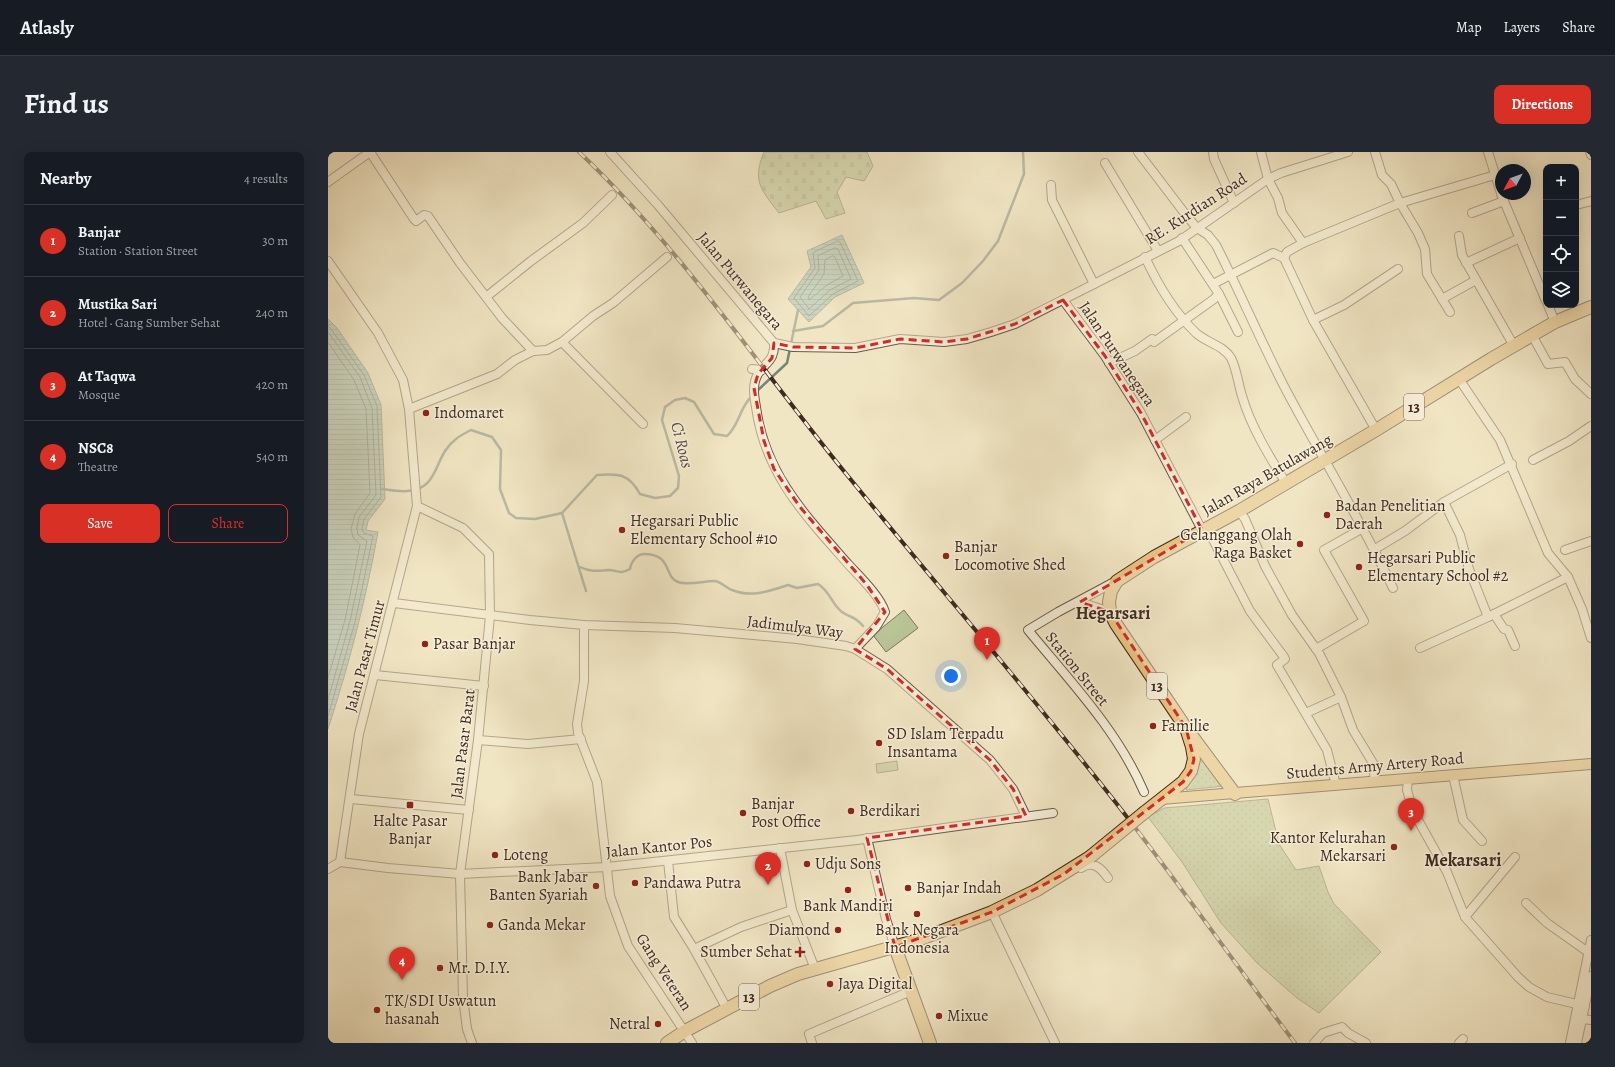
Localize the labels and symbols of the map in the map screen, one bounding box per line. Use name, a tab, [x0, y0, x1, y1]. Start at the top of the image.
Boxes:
north arrow	[1495, 164, 1531, 200]
street label: RE. Kurdian Road	[1141, 168, 1251, 250]
street label: Jalan Purwanegara	[692, 227, 788, 335]
street label: Jalan Purwanegara	[1074, 297, 1161, 411]
road number: 13	[1404, 394, 1424, 420]
place label: Indomaret	[434, 402, 504, 424]
marker: Indomaret	[421, 408, 431, 418]
water label: Ci Roas	[665, 419, 699, 471]
street label: Jalan Raya Batulawang	[1198, 429, 1336, 521]
place label: Badan Penelitian Daerah	[1335, 495, 1446, 535]
place label: Hegarsari Public Elementary School #10	[630, 510, 778, 550]
marker: Badan Penelitian Daerah	[1322, 510, 1332, 520]
place label: Gelanggang Olah Raga Basket	[1180, 524, 1292, 564]
marker: Hegarsari Public Elementary School #10	[617, 525, 627, 535]
place label: Banjar Locomotive Shed	[954, 536, 1066, 576]
marker: Gelanggang Olah Raga Basket	[1295, 539, 1305, 549]
place label: Hegarsari Public Elementary School #2	[1367, 547, 1509, 587]
marker: Banjar Locomotive Shed	[941, 551, 951, 561]
marker: Hegarsari Public Elementary School #2	[1354, 562, 1364, 572]
street label: Jalan Pasar Timur	[339, 597, 391, 715]
district label: Hegarsari	[1076, 601, 1150, 625]
street label: Jadimulya Way	[746, 610, 845, 644]
pin: 1	[974, 627, 1000, 660]
street label: Station Street	[1040, 627, 1114, 711]
place label: Pasar Banjar	[433, 633, 516, 655]
marker: Pasar Banjar	[420, 639, 430, 649]
your location	[941, 666, 961, 686]
road number: 13	[1147, 673, 1167, 699]
street label: Jalan Pasar Barat	[445, 688, 481, 800]
place label: Familie	[1161, 715, 1209, 737]
marker: Familie	[1148, 721, 1158, 731]
place label: SD Islam Terpadu Insantama	[887, 723, 1004, 763]
marker: SD Islam Terpadu Insantama	[874, 738, 884, 748]
street label: Students Army Artery Road	[1285, 747, 1465, 785]
place label: Banjar Post Office	[751, 793, 821, 833]
pin: 3	[1398, 798, 1424, 831]
marker: Halte Pasar Banjar	[405, 800, 415, 810]
place label: Berdikari	[859, 800, 920, 822]
marker: Berdikari	[846, 806, 856, 816]
marker: Banjar Post Office	[738, 808, 748, 818]
place label: Halte Pasar Banjar	[373, 810, 447, 850]
place label: Kantor Kelurahan Mekarsari	[1270, 827, 1386, 867]
street label: Jalan Kantor Pos	[605, 830, 713, 864]
marker: Kantor Kelurahan Mekarsari	[1389, 842, 1399, 852]
place label: Loteng	[503, 844, 548, 866]
district label: Mekarsari	[1425, 848, 1501, 872]
marker: Loteng	[490, 850, 500, 860]
pin: 2	[755, 852, 781, 885]
place label: Udju Sons	[815, 853, 881, 875]
marker: Udju Sons	[802, 859, 812, 869]
place label: Bank Jabar Banten Syariah	[489, 866, 588, 906]
place label: Pandawa Putra	[643, 872, 742, 894]
place label: Banjar Indah	[916, 877, 1002, 899]
marker: Pandawa Putra	[630, 878, 640, 888]
marker: Bank Jabar Banten Syariah	[591, 881, 601, 891]
marker: Banjar Indah	[903, 883, 913, 893]
marker: Bank Mandiri	[843, 885, 853, 895]
place label: Bank Mandiri	[803, 895, 893, 917]
marker: Bank Negara Indonesia	[912, 909, 922, 919]
place label: Ganda Mekar	[498, 914, 586, 936]
place label: Diamond	[768, 919, 830, 941]
place label: Bank Negara Indonesia	[875, 919, 959, 959]
marker: Ganda Mekar	[485, 920, 495, 930]
marker: Diamond	[833, 925, 843, 935]
street label: Gang Veteran	[631, 929, 697, 1015]
place label: Sumber Sehat	[700, 941, 792, 963]
pin: 4	[389, 947, 415, 980]
marker: Sumber Sehat	[795, 947, 805, 957]
place label: Mr. D.I.Y.	[448, 957, 510, 979]
marker: Mr. D.I.Y.	[435, 963, 445, 973]
place label: Jaya Digital	[838, 973, 912, 995]
marker: Jaya Digital	[825, 979, 835, 989]
road number: 13	[739, 984, 759, 1010]
place label: TK/SDI Uswatun hasanah	[385, 990, 496, 1030]
marker: TK/SDI Uswatun hasanah	[372, 1005, 382, 1015]
place label: Mixue	[947, 1005, 988, 1027]
marker: Mixue	[934, 1011, 944, 1021]
place label: Netral	[609, 1013, 650, 1035]
marker: Netral	[653, 1019, 663, 1029]

